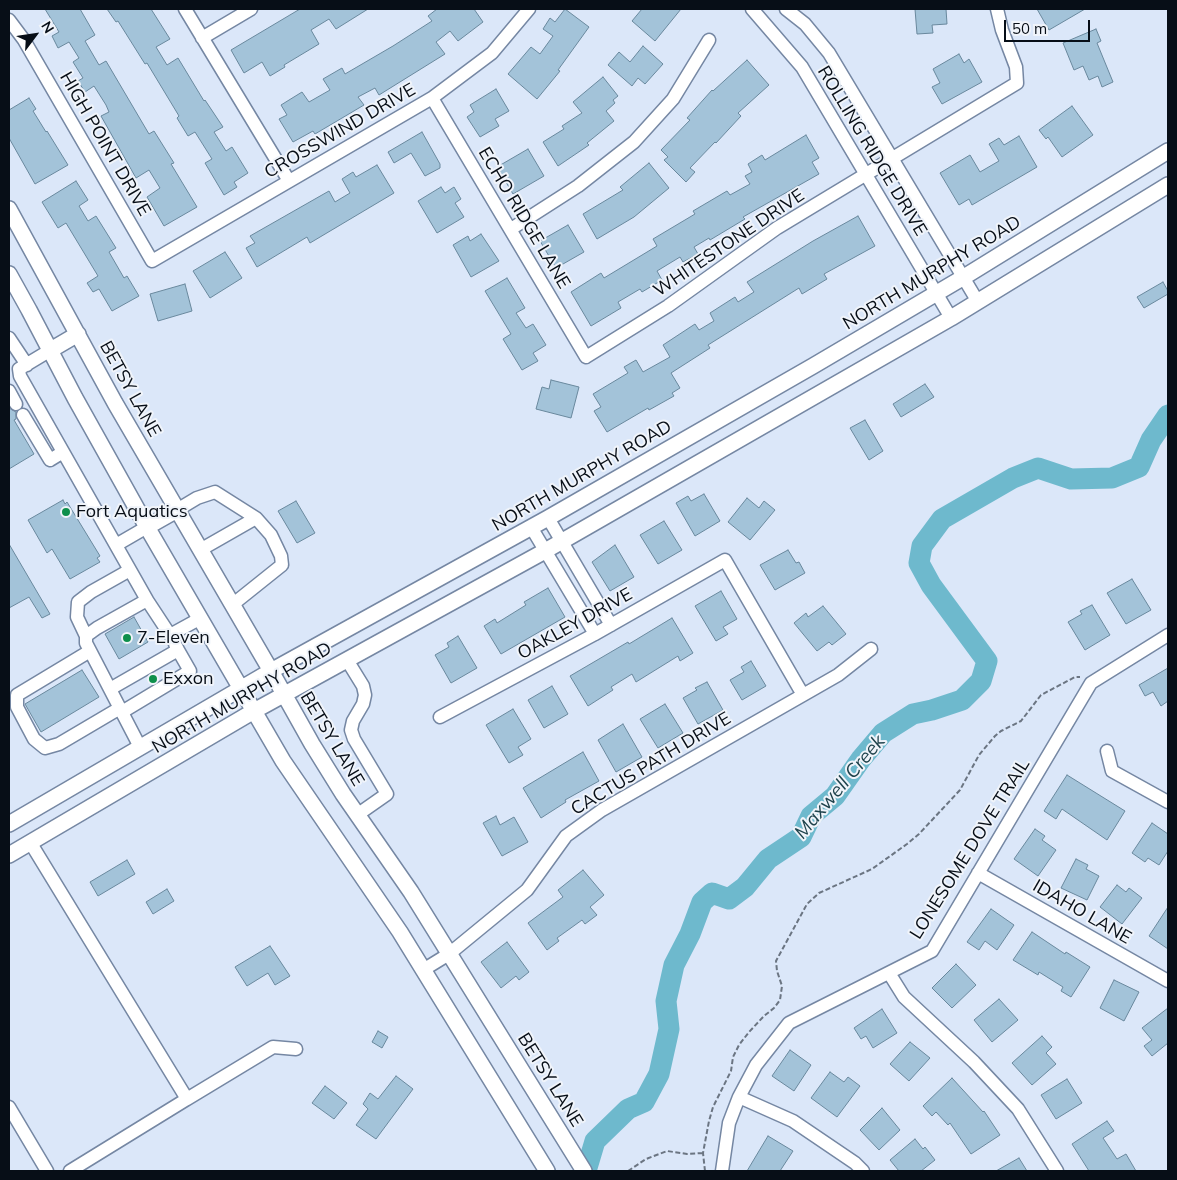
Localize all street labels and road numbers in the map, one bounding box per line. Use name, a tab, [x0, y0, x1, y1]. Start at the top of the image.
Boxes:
street label: ROLLING RIDGE DRIVE	[813, 62, 931, 240]
street label: HIGH POINT DRIVE	[55, 68, 155, 220]
street label: CROSSWIND DRIVE	[261, 79, 419, 183]
street label: ECHO RIDGE LANE	[473, 143, 575, 293]
street label: WHITESTONE DRIVE	[650, 185, 808, 301]
street label: NORTH MURPHY ROAD	[839, 211, 1025, 335]
street label: BETSY LANE	[95, 337, 165, 441]
street label: NORTH MURPHY ROAD	[488, 416, 676, 536]
street label: OAKLEY DRIVE	[514, 584, 636, 664]
street label: NORTH MURPHY ROAD	[148, 638, 336, 758]
street label: BETSY LANE	[295, 688, 369, 790]
street label: CACTUS PATH DRIVE	[567, 708, 735, 820]
street label: LONESOME DOVE TRAIL	[906, 755, 1034, 943]
street label: IDAHO LANE	[1029, 875, 1135, 949]
street label: BETSY LANE	[513, 1029, 587, 1131]

